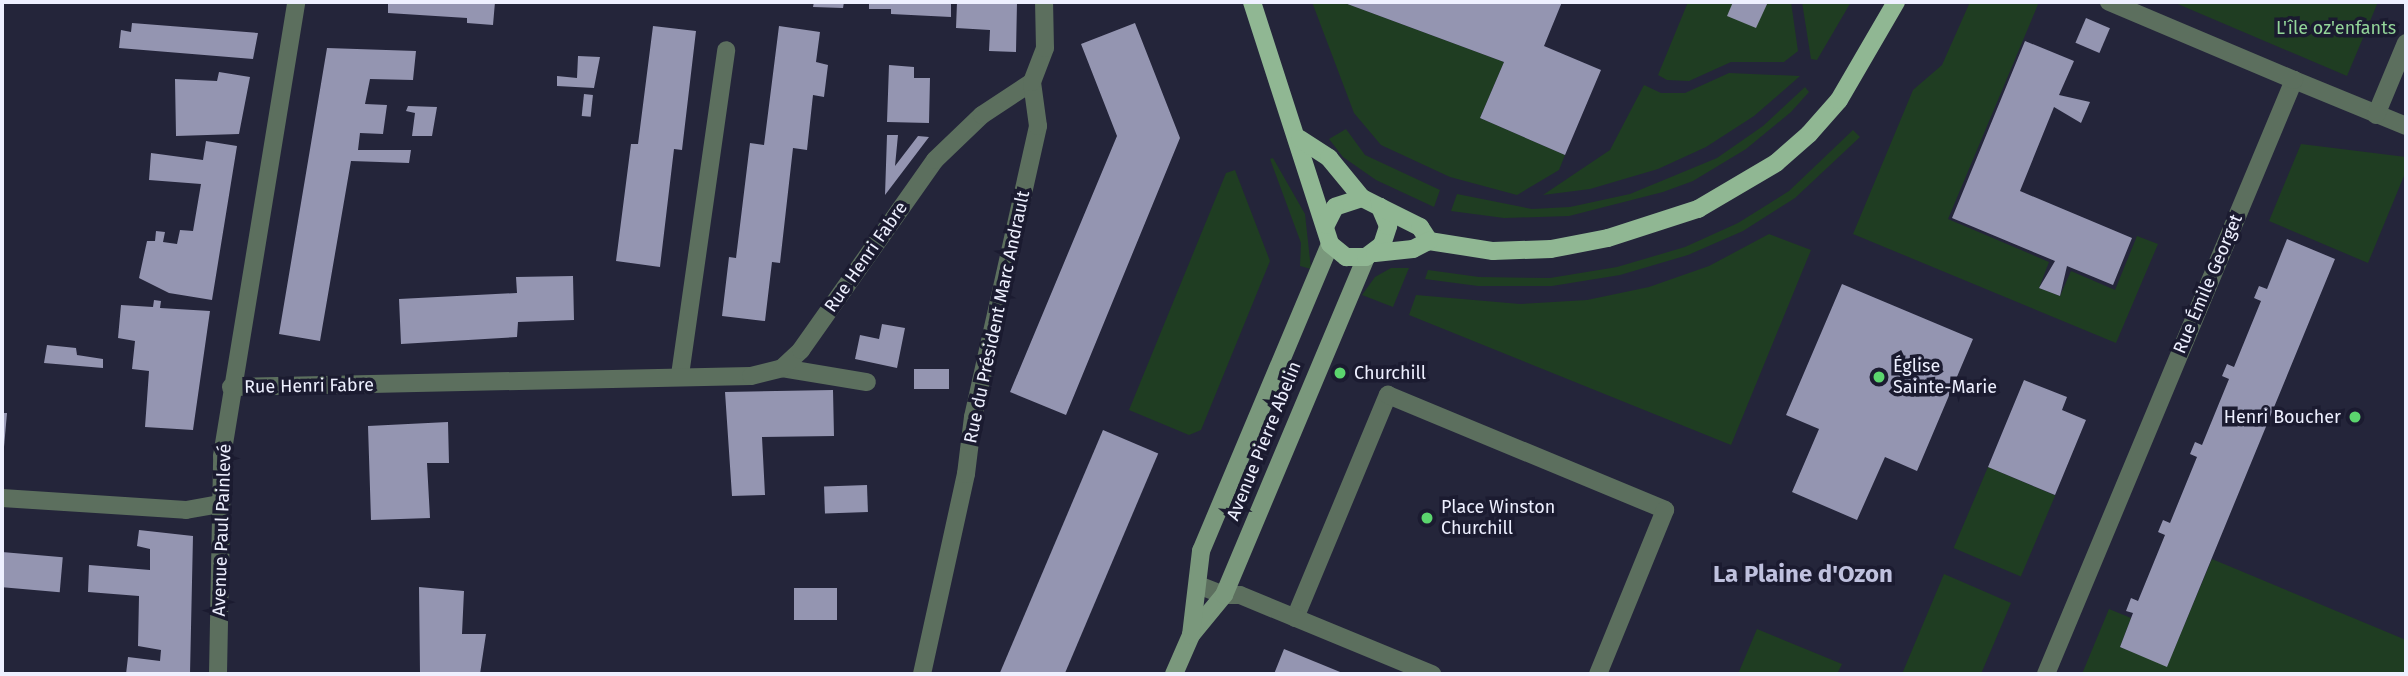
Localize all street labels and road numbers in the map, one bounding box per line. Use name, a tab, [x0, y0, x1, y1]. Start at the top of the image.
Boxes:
street label: Rue du Président Marc Andrault	[960, 189, 1034, 445]
street label: Rue Henri Fabre	[820, 198, 912, 316]
street label: Rue Émile Georget	[2169, 211, 2247, 357]
street label: Avenue Pierre Abelin	[1222, 358, 1306, 524]
street label: Rue Henri Fabre	[244, 374, 374, 398]
street label: Avenue Paul Painlevé	[208, 443, 236, 617]

